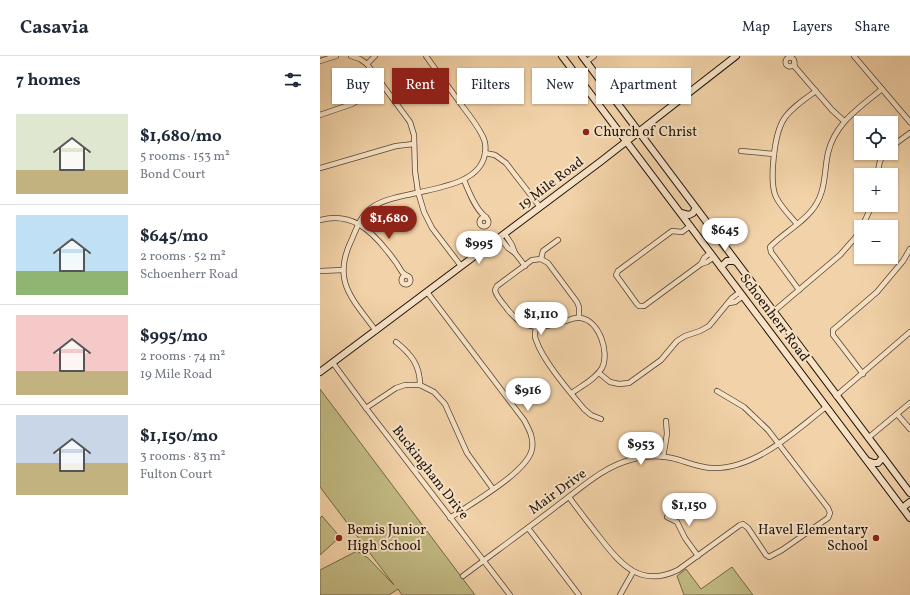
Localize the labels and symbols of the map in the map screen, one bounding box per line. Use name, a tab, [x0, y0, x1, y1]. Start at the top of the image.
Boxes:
place label: Church of Christ	[594, 123, 697, 142]
marker: Church of Christ	[581, 127, 591, 137]
street label: 19 Mile Road	[514, 153, 588, 215]
pin: $1,680	[356, 206, 422, 240]
pin: $645	[701, 218, 749, 252]
pin: $995	[455, 231, 503, 265]
street label: Schoenherr Road	[735, 270, 813, 366]
pin: $1,110	[508, 302, 574, 336]
pin: $916	[504, 378, 552, 412]
street label: Buckingham Drive	[387, 422, 473, 524]
pin: $953	[617, 432, 665, 466]
street label: Mair Drive	[525, 464, 591, 519]
pin: $1,150	[656, 493, 722, 527]
place label: Bemis Junior High School	[347, 521, 426, 556]
place label: Havel Elementary School	[758, 521, 868, 556]
marker: Bemis Junior High School	[334, 533, 344, 543]
marker: Havel Elementary School	[871, 533, 881, 543]

